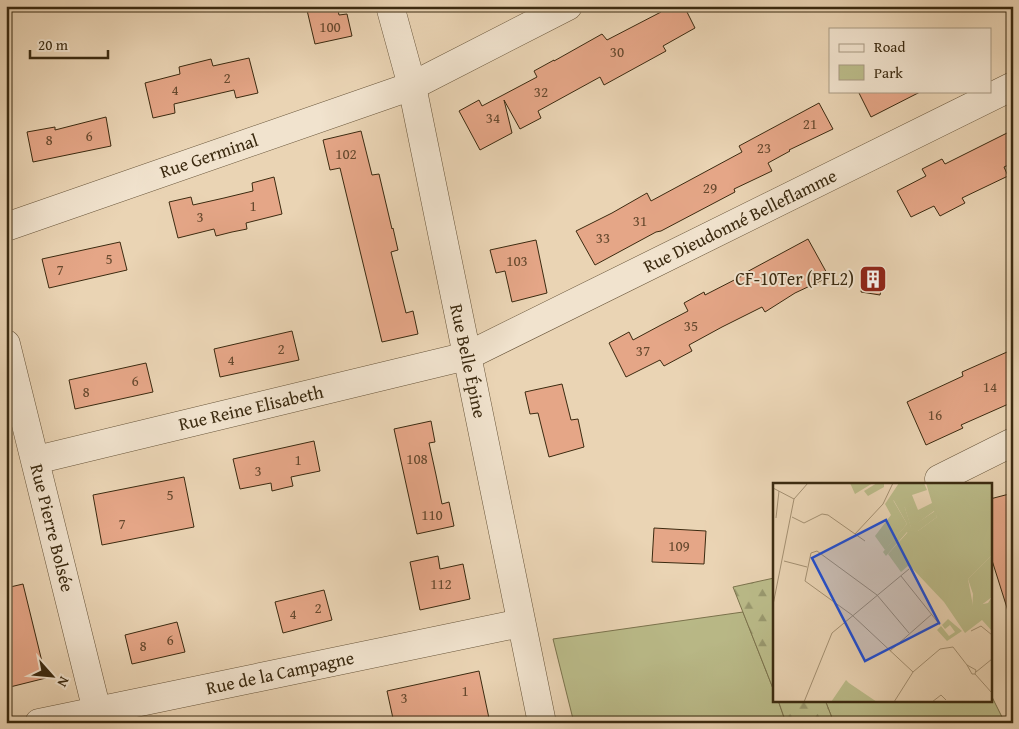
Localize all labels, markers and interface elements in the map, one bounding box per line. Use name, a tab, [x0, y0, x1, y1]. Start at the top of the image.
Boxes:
house number: 100	[319, 16, 341, 37]
scale bar	[30, 28, 108, 60]
legend	[829, 28, 992, 92]
text: 20 m	[38, 34, 69, 55]
text: Road	[874, 36, 905, 57]
house number: 30	[610, 41, 624, 62]
text: Park	[874, 62, 903, 83]
house number: 2	[223, 67, 231, 88]
house number: 4	[171, 79, 179, 100]
house number: 32	[534, 81, 548, 102]
house number: 34	[486, 107, 500, 128]
house number: 21	[803, 113, 817, 134]
house number: 6	[85, 125, 93, 146]
street label: Rue Germinal	[156, 126, 262, 185]
house number: 8	[45, 129, 53, 150]
house number: 23	[757, 137, 771, 158]
house number: 102	[335, 143, 357, 164]
street label: Rue Dieudonné Belleflamme	[638, 162, 841, 279]
house number: 29	[703, 177, 717, 198]
house number: 1	[249, 195, 257, 216]
house number: 3	[196, 206, 204, 227]
house number: 31	[633, 210, 647, 231]
house number: 33	[596, 227, 610, 248]
house number: 5	[105, 248, 113, 269]
house number: 103	[506, 250, 528, 271]
house number: 7	[56, 259, 64, 280]
building icon: CF-10Ter (PFL2)	[858, 264, 888, 294]
place label: CF-10Ter (PFL2)	[735, 265, 854, 292]
street label: Rue Belle Épine	[443, 301, 494, 420]
house number: 35	[684, 315, 698, 336]
house number: 2	[277, 338, 285, 359]
house number: 37	[636, 340, 650, 361]
house number: 4	[227, 349, 235, 370]
house number: 6	[131, 370, 139, 391]
house number: 14	[983, 376, 997, 397]
street label: Rue Reine Elisabeth	[176, 378, 326, 437]
house number: 8	[82, 381, 90, 402]
house number: 16	[928, 404, 942, 425]
house number: 108	[406, 448, 428, 469]
house number: 1	[294, 449, 302, 470]
house number: 3	[254, 460, 262, 481]
street label: Rue Pierre Bolsée	[24, 461, 81, 595]
inset map	[773, 483, 992, 702]
house number: 5	[166, 484, 174, 505]
house number: 110	[421, 504, 443, 525]
house number: 7	[118, 513, 126, 534]
house number: 109	[668, 535, 690, 556]
house number: 112	[430, 573, 452, 594]
house number: 2	[314, 597, 322, 618]
house number: 4	[289, 603, 297, 624]
house number: 6	[166, 629, 174, 650]
house number: 8	[139, 635, 147, 656]
street label: Rue de la Campagne	[203, 644, 356, 701]
north arrow	[28, 652, 78, 702]
text: N	[52, 673, 75, 691]
house number: 1	[461, 680, 469, 701]
house number: 3	[400, 687, 408, 708]

